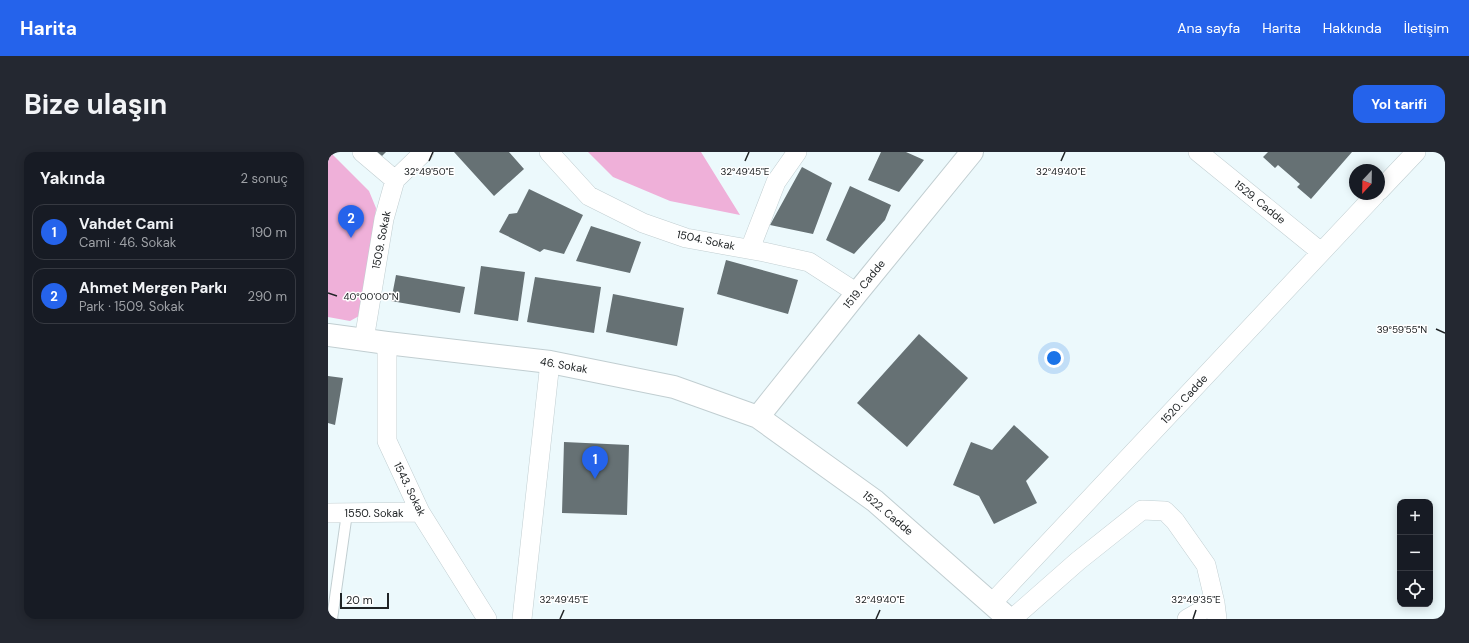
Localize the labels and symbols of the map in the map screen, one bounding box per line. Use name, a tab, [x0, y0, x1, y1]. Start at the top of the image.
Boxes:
north arrow	[1349, 164, 1385, 200]
text: 32°49'50"E	[404, 165, 454, 178]
text: 32°49'45"E	[720, 165, 770, 178]
text: 32°49'40"E	[1036, 165, 1086, 178]
street label: 1529. Cadde	[1232, 177, 1288, 227]
pin: 2	[338, 205, 364, 238]
street label: 1509. Sokak	[368, 209, 394, 270]
street label: 1504. Sokak	[675, 227, 737, 253]
street label: 1519. Cadde	[840, 257, 888, 311]
text: 40°00'00"N	[343, 290, 399, 303]
text: 39°59'55"N	[1377, 323, 1427, 336]
your location	[1044, 348, 1064, 368]
street label: 46. Sokak	[539, 354, 589, 376]
street label: 1520. Cadde	[1158, 371, 1210, 427]
pin: 1	[582, 446, 608, 479]
street label: 1543. Sokak	[391, 460, 429, 519]
street label: 1522. Cadde	[860, 488, 916, 538]
street label: 1550. Sokak	[345, 506, 404, 520]
scale bar	[340, 591, 389, 610]
text: 32°49'45"E	[539, 593, 589, 606]
text: 32°49'40"E	[855, 593, 905, 606]
text: 32°49'35"E	[1171, 593, 1221, 606]

